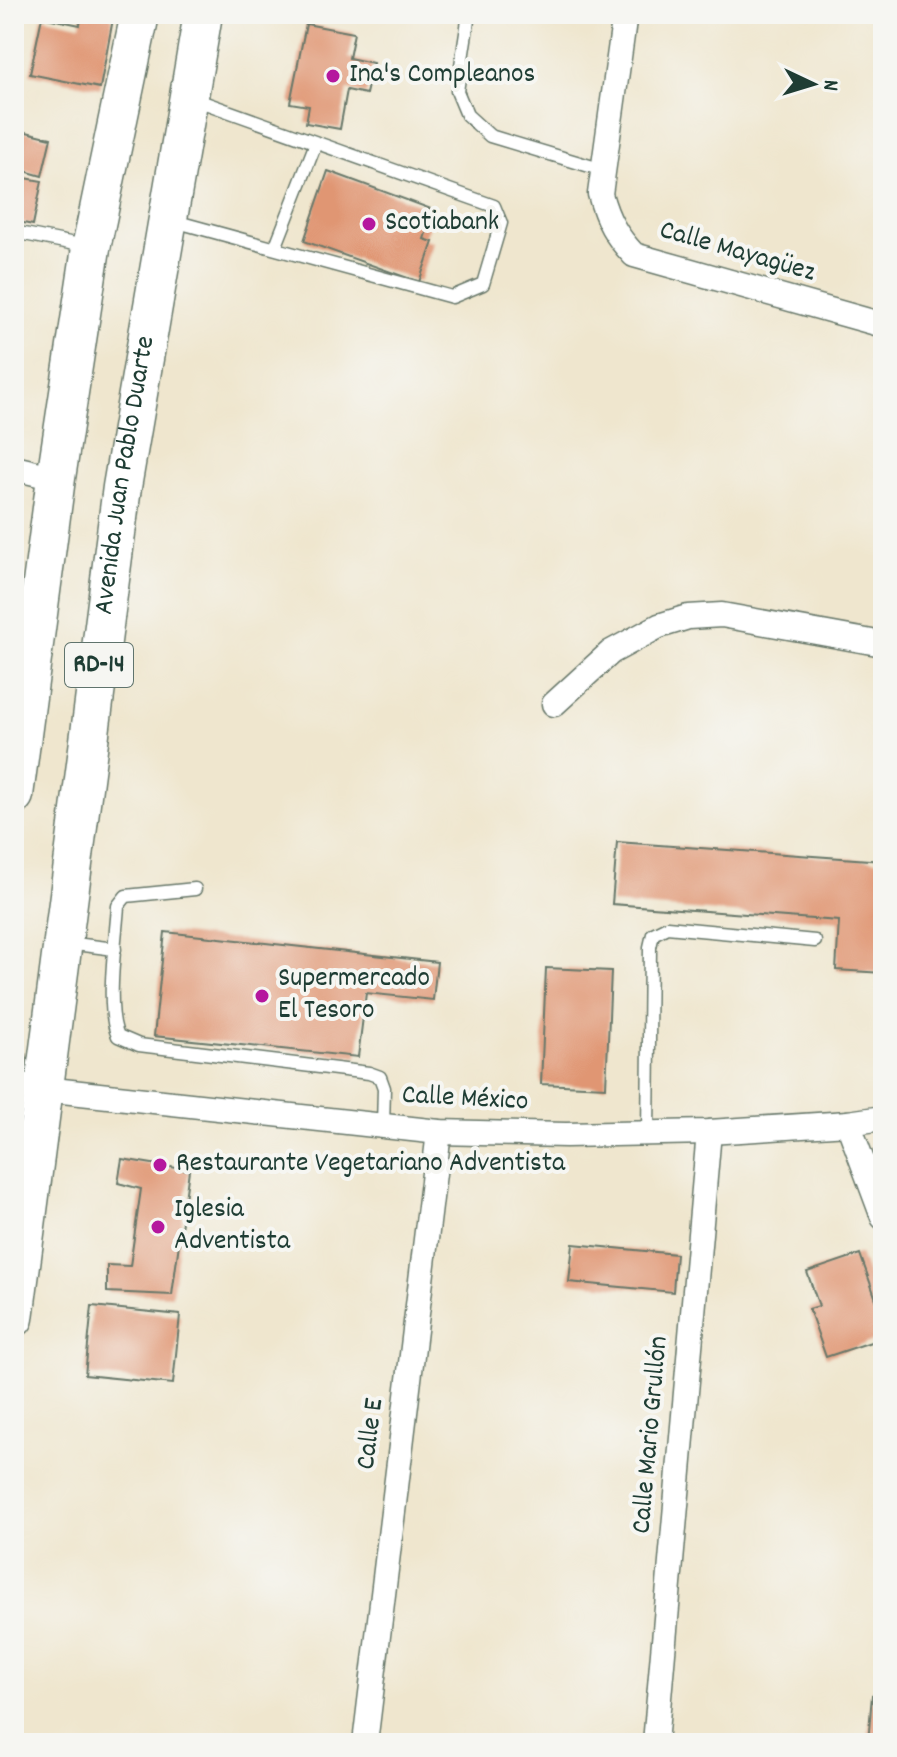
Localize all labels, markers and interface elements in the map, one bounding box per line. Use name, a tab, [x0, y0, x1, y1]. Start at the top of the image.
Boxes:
north arrow	[773, 44, 853, 124]
place label: Ina's Compleanos	[349, 56, 535, 96]
marker: Ina's Compleanos	[324, 67, 342, 85]
text: N	[814, 79, 845, 92]
place label: Scotiabank	[385, 204, 499, 244]
street label: Calle Mayagüez	[654, 212, 820, 294]
marker: Scotiabank	[360, 215, 378, 233]
street label: Avenida Juan Pablo Duarte	[86, 333, 167, 617]
road number: RD-14	[65, 643, 133, 687]
place label: Supermercado El Tesoro	[278, 960, 430, 1032]
marker: Supermercado El Tesoro	[253, 987, 271, 1005]
street label: Calle México	[401, 1077, 529, 1123]
place label: Restaurante Vegetariano Adventista	[176, 1145, 566, 1185]
marker: Restaurante Vegetariano Adventista	[151, 1156, 169, 1174]
place label: Iglesia Adventista	[174, 1191, 291, 1263]
marker: Iglesia Adventista	[149, 1218, 167, 1236]
street label: Calle Mario Grullón	[623, 1334, 681, 1536]
street label: Calle E	[348, 1396, 396, 1472]

